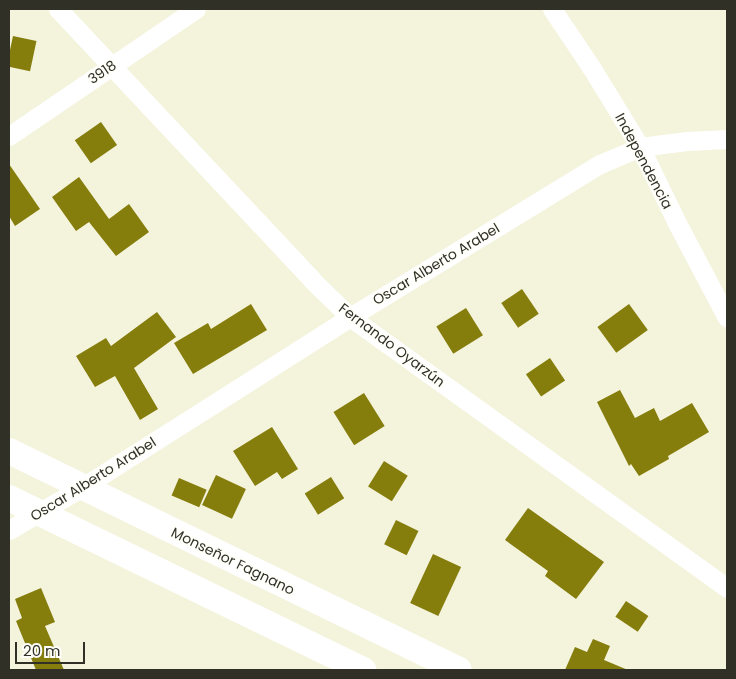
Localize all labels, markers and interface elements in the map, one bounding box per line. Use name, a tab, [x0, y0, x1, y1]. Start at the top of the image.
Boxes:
street label: 3918	[85, 57, 119, 87]
street label: Independencia	[612, 110, 676, 212]
street label: Oscar Alberto Arabel	[370, 219, 502, 309]
street label: Fernando Oyarzún	[336, 300, 448, 390]
street label: Oscar Alberto Arabel	[27, 433, 159, 525]
street label: Monseñor Fagnano	[169, 524, 297, 598]
scale bar	[18, 632, 88, 664]
text: 20 m	[23, 640, 61, 661]

